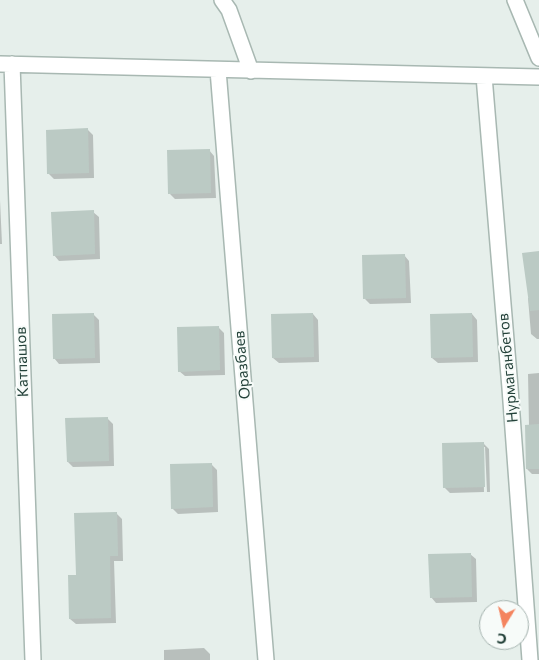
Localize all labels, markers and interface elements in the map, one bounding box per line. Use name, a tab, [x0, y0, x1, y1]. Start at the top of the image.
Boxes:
street label: Нурмаганбетов	[494, 312, 522, 424]
street label: Катпашов	[12, 326, 32, 398]
street label: Оразбаев	[230, 330, 254, 400]
north arrow	[479, 600, 529, 650]
text: С	[496, 630, 508, 648]

